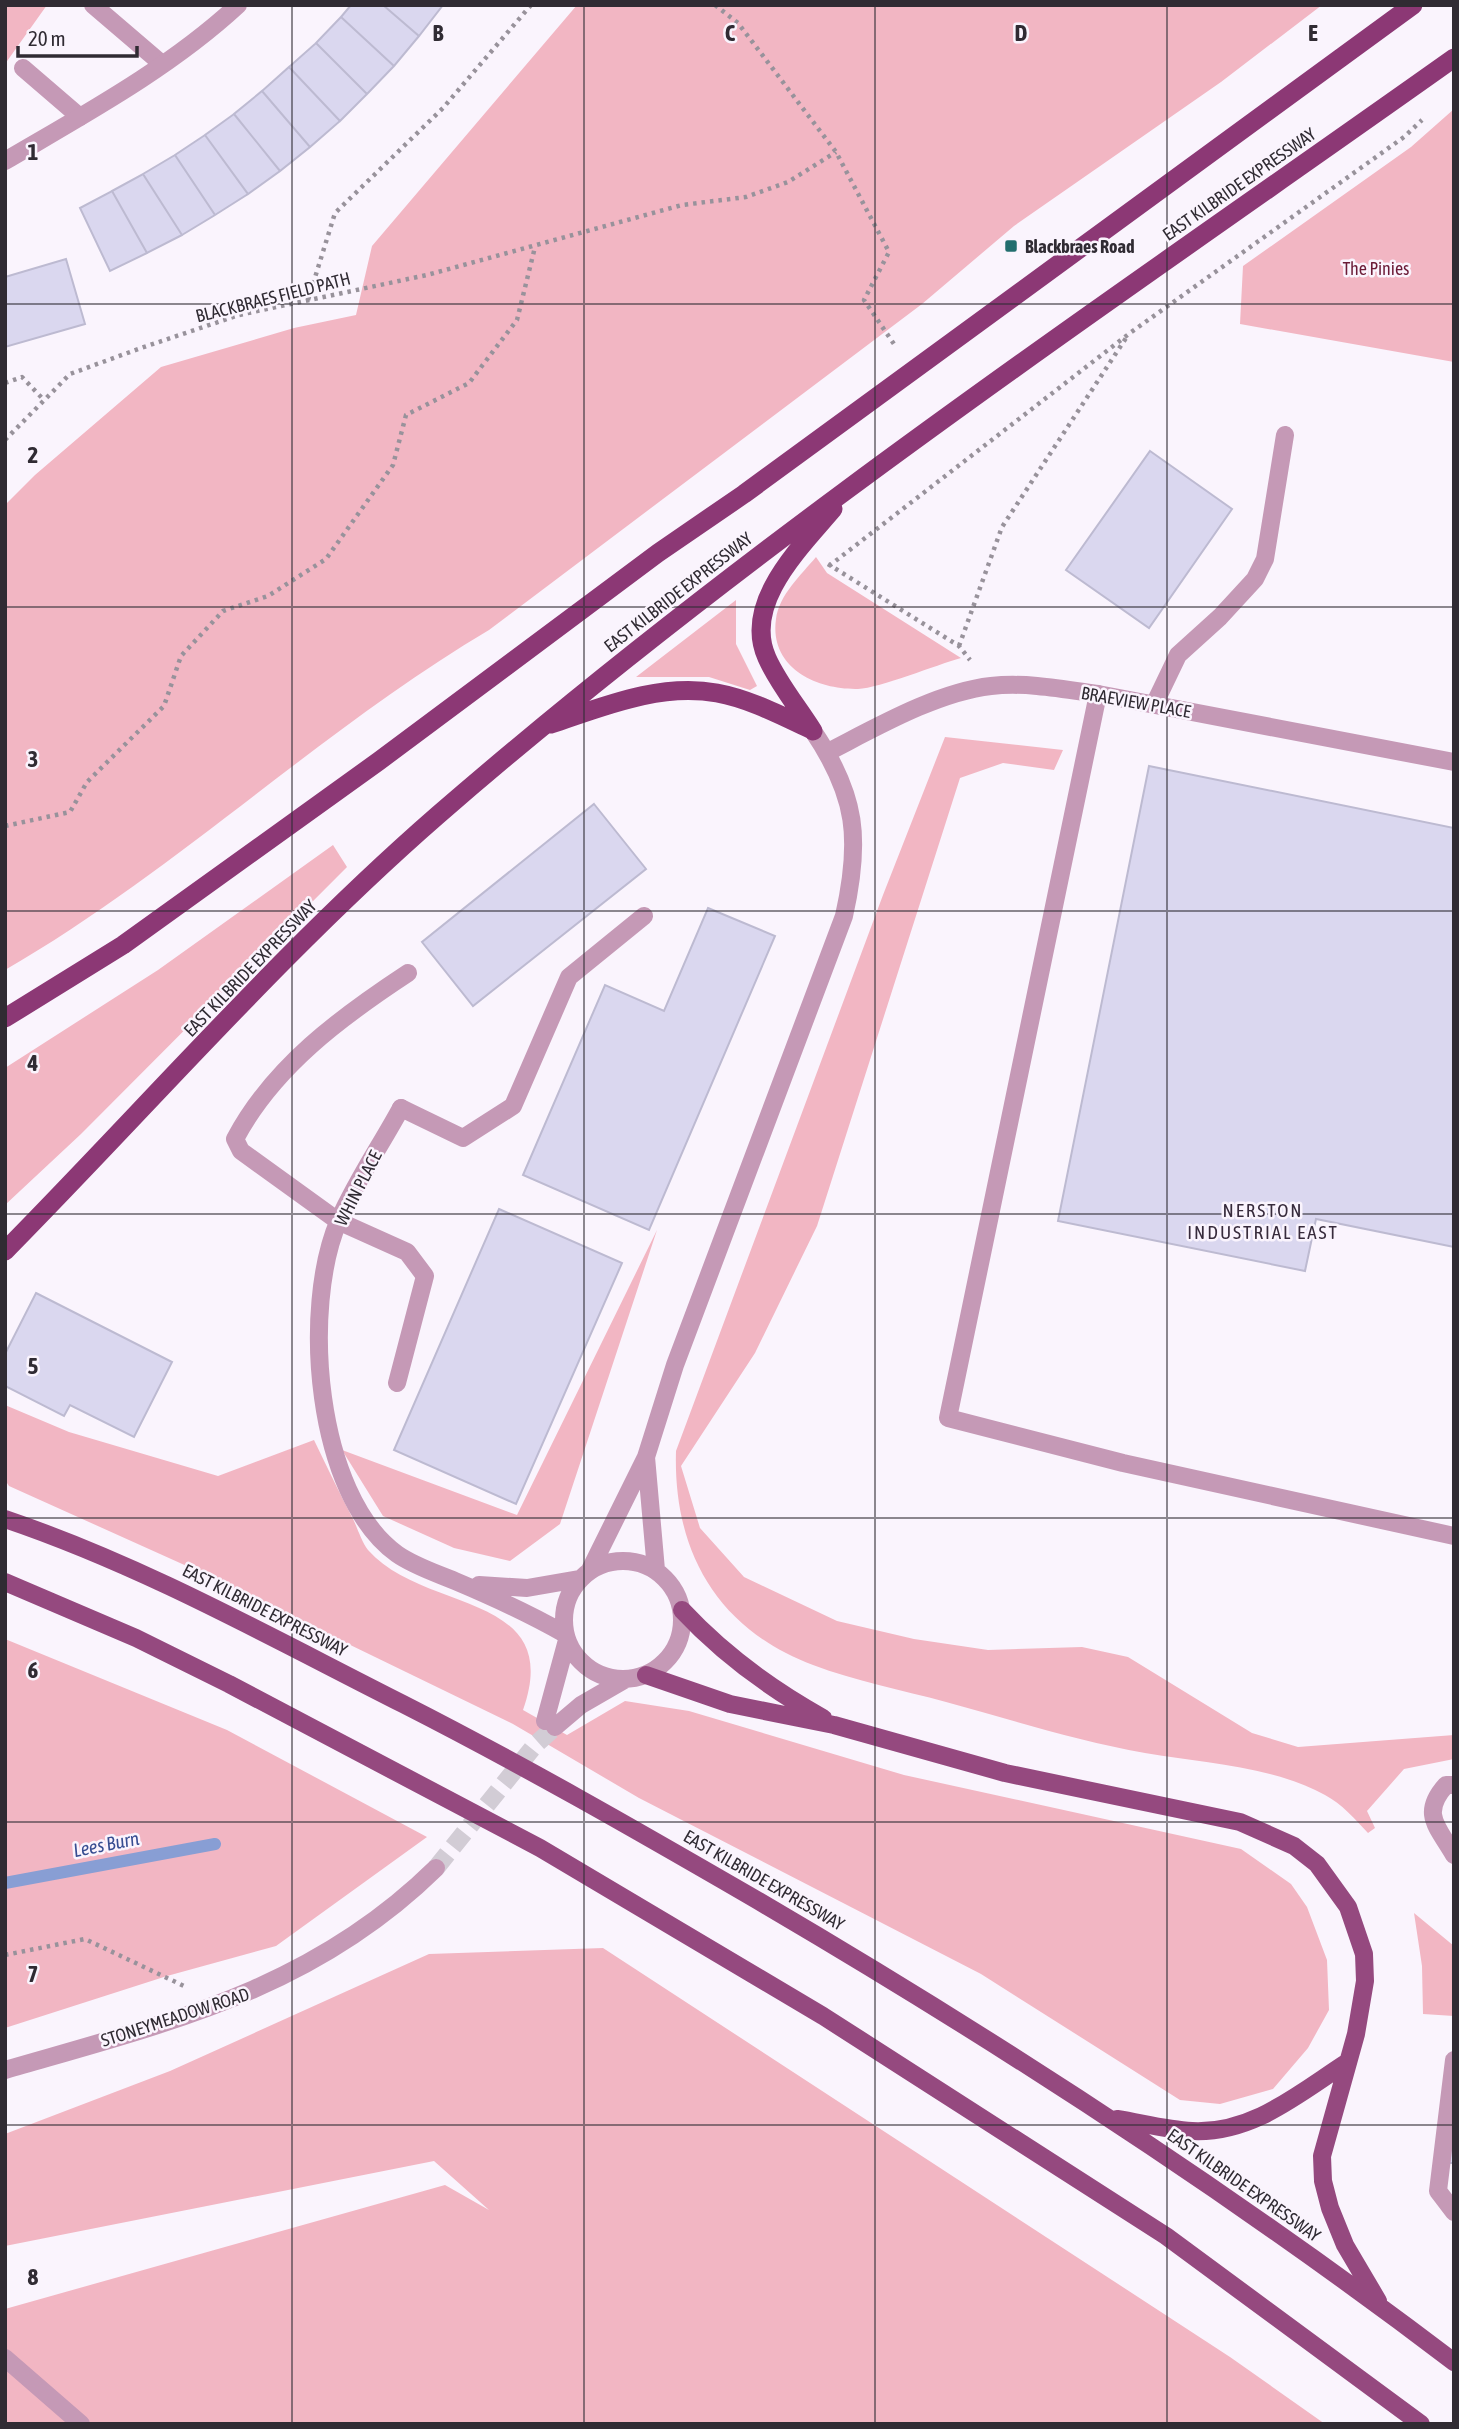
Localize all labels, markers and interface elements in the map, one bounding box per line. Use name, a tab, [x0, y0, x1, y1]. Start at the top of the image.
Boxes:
scale bar	[18, 14, 136, 58]
text: B	[433, 20, 444, 46]
text: C	[725, 20, 736, 46]
text: D	[1015, 20, 1028, 46]
text: E	[1308, 20, 1318, 46]
text: 20 m	[28, 26, 66, 50]
street label: EAST KILBRIDE EXPRESSWAY	[1158, 123, 1320, 245]
text: 1	[28, 139, 39, 165]
place label: Blackbraes Road	[1025, 236, 1134, 257]
marker: Blackbraes Road	[1003, 238, 1019, 254]
park label: The Pinies	[1343, 258, 1409, 279]
street label: BLACKBRAES FIELD PATH	[193, 268, 353, 326]
text: 2	[28, 442, 38, 468]
street label: EAST KILBRIDE EXPRESSWAY	[600, 528, 756, 656]
street label: BRAEVIEW PLACE	[1080, 682, 1193, 722]
text: 3	[28, 746, 38, 772]
street label: EAST KILBRIDE EXPRESSWAY	[179, 895, 321, 1041]
text: 4	[27, 1050, 39, 1076]
street label: WHIN PLACE	[330, 1147, 386, 1229]
district label: NERSTON INDUSTRIAL EAST	[1187, 1199, 1339, 1243]
text: 5	[28, 1353, 39, 1379]
street label: EAST KILBRIDE EXPRESSWAY	[179, 1559, 351, 1661]
text: 6	[28, 1657, 39, 1683]
street label: EAST KILBRIDE EXPRESSWAY	[680, 1825, 848, 1935]
water label: Lees Burn	[71, 1827, 141, 1861]
text: 7	[28, 1961, 38, 1987]
street label: STONEYMEADOW ROAD	[98, 1983, 252, 2051]
street label: EAST KILBRIDE EXPRESSWAY	[1163, 2124, 1325, 2246]
text: 8	[28, 2264, 39, 2290]

